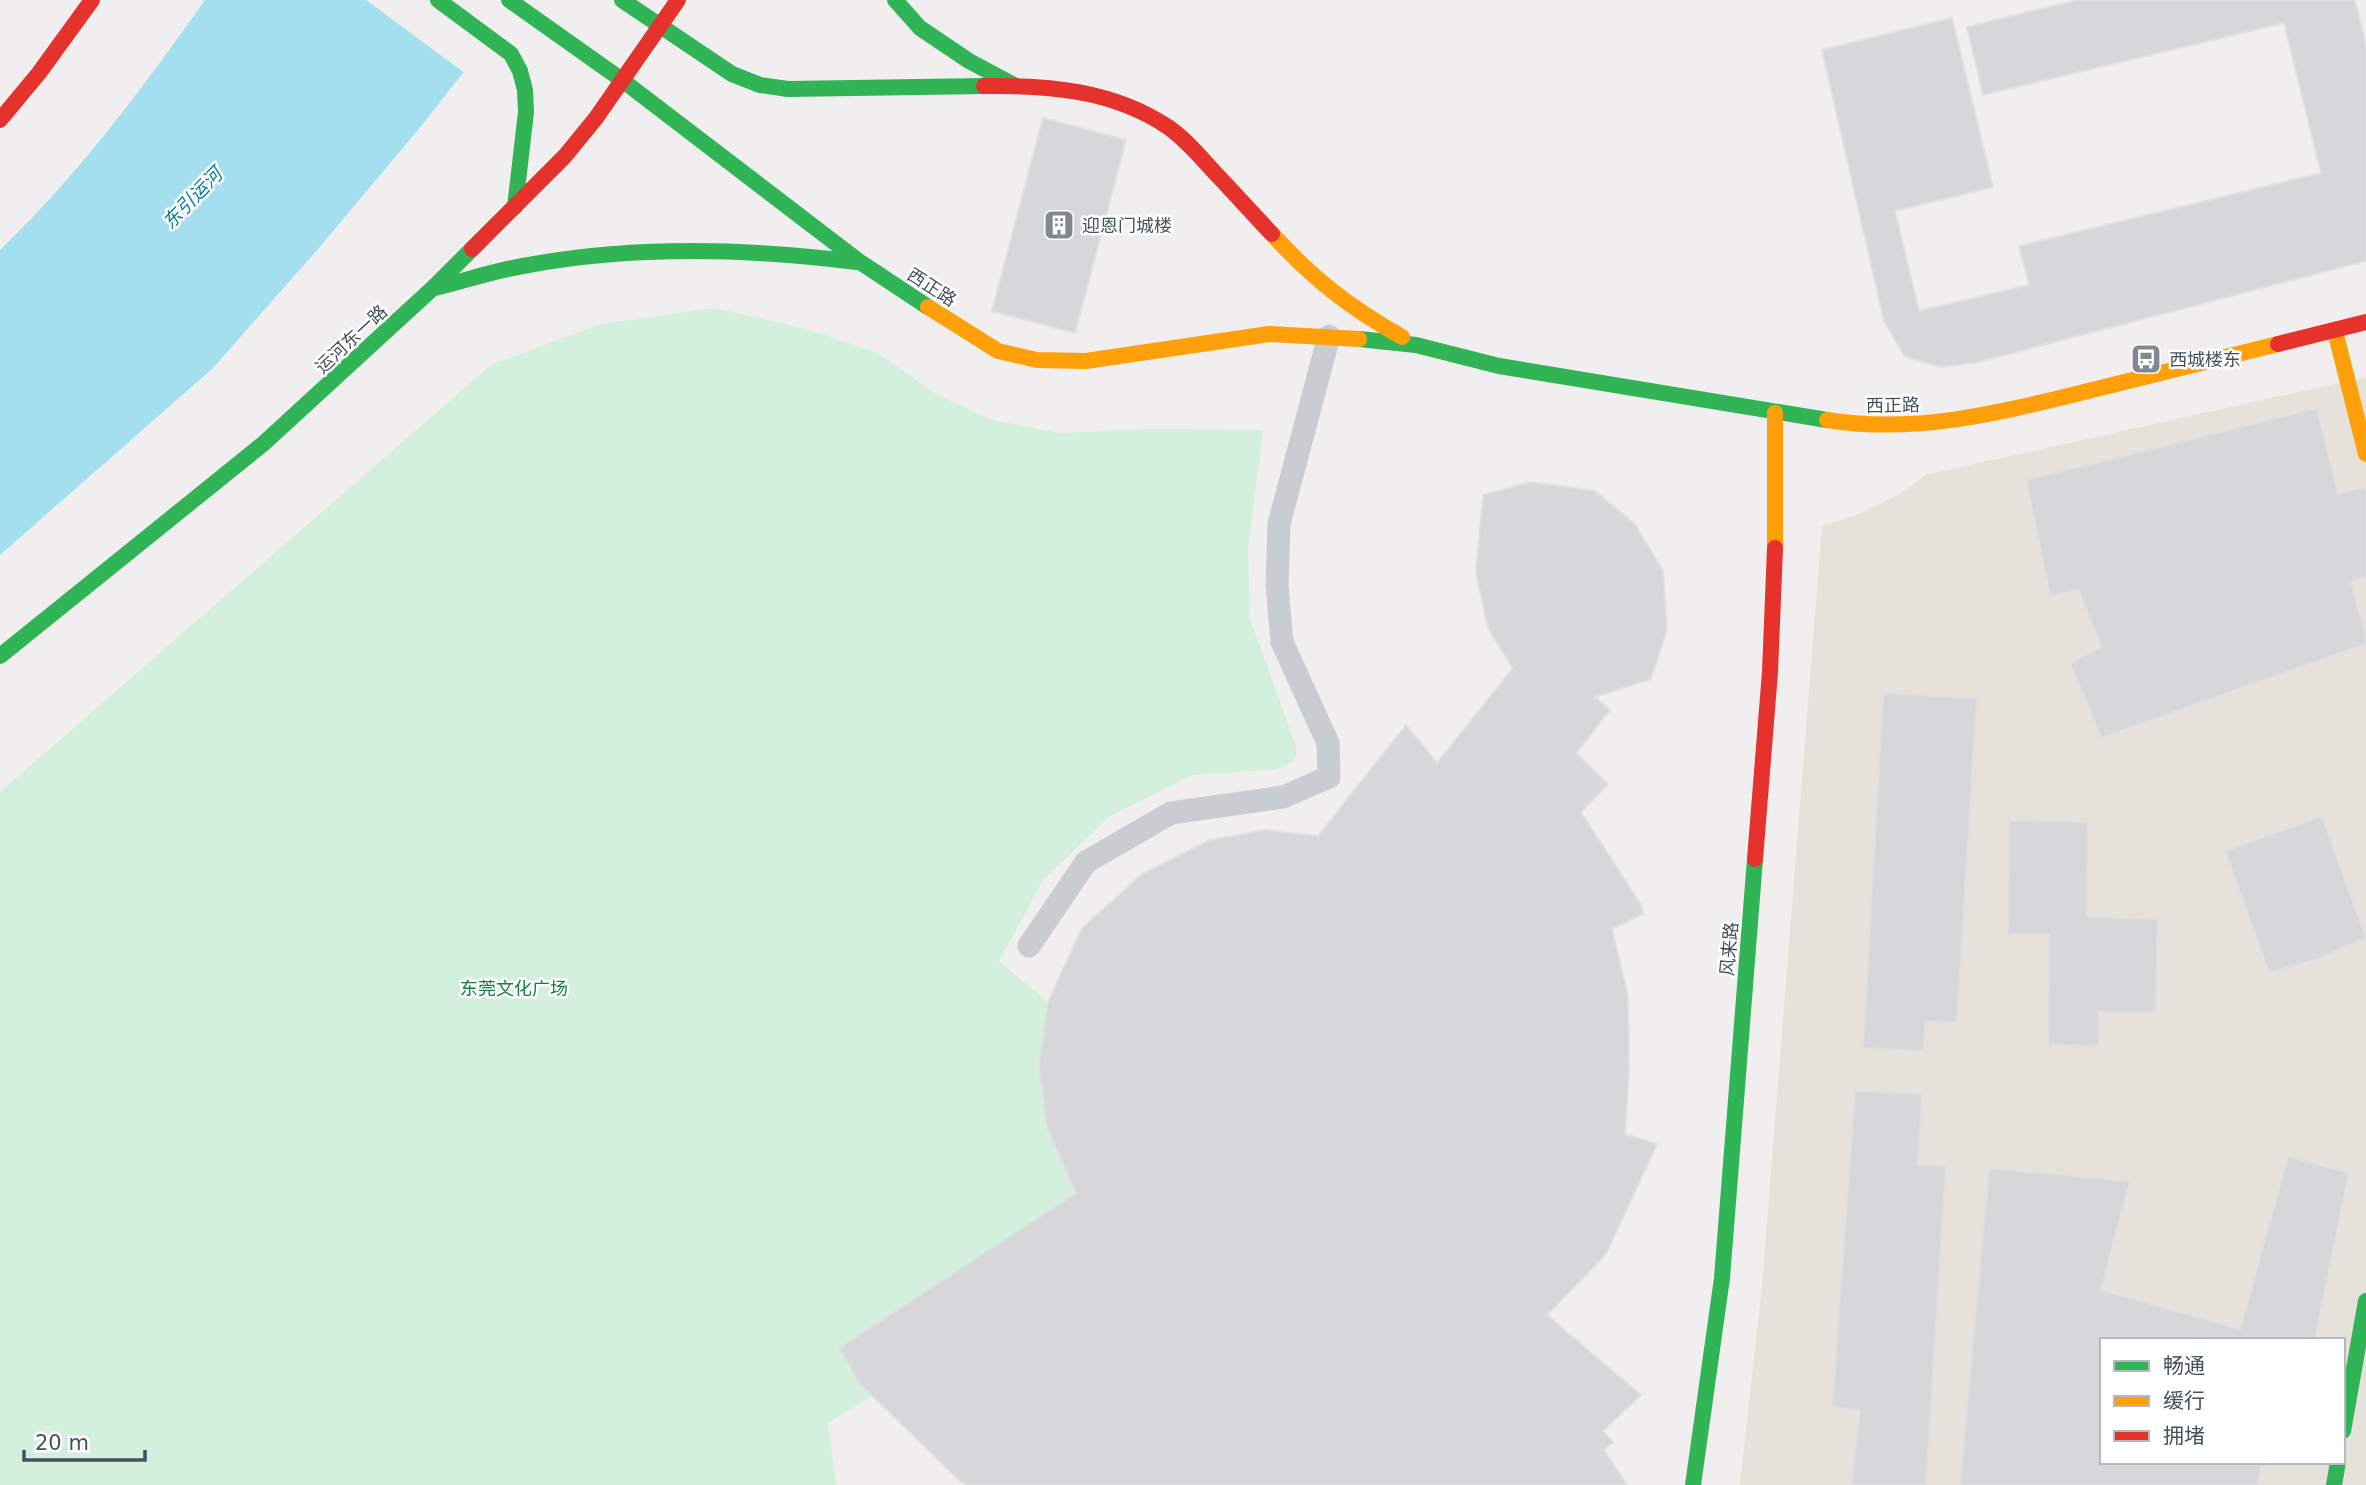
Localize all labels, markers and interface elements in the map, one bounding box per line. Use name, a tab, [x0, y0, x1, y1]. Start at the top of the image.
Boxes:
water label: 东引运河	[158, 160, 229, 233]
building icon: 迎恩门城楼	[1042, 208, 1076, 242]
place label: 迎恩门城楼	[1082, 215, 1172, 236]
street label: 西正路	[904, 263, 960, 311]
street label: 运河东一路	[311, 301, 391, 377]
bus stop icon: 西城楼东	[2129, 342, 2163, 376]
place label: 西城楼东	[2169, 349, 2241, 370]
street label: 西正路	[1866, 394, 1920, 416]
street label: 风来路	[1716, 921, 1742, 977]
park label: 东莞文化广场	[460, 978, 568, 999]
legend	[2100, 1338, 2345, 1464]
text: 畅通	[2163, 1354, 2205, 1378]
text: 缓行	[2163, 1389, 2205, 1413]
scale bar	[24, 1418, 145, 1462]
text: 拥堵	[2163, 1424, 2205, 1448]
text: 20 m	[35, 1431, 89, 1455]

